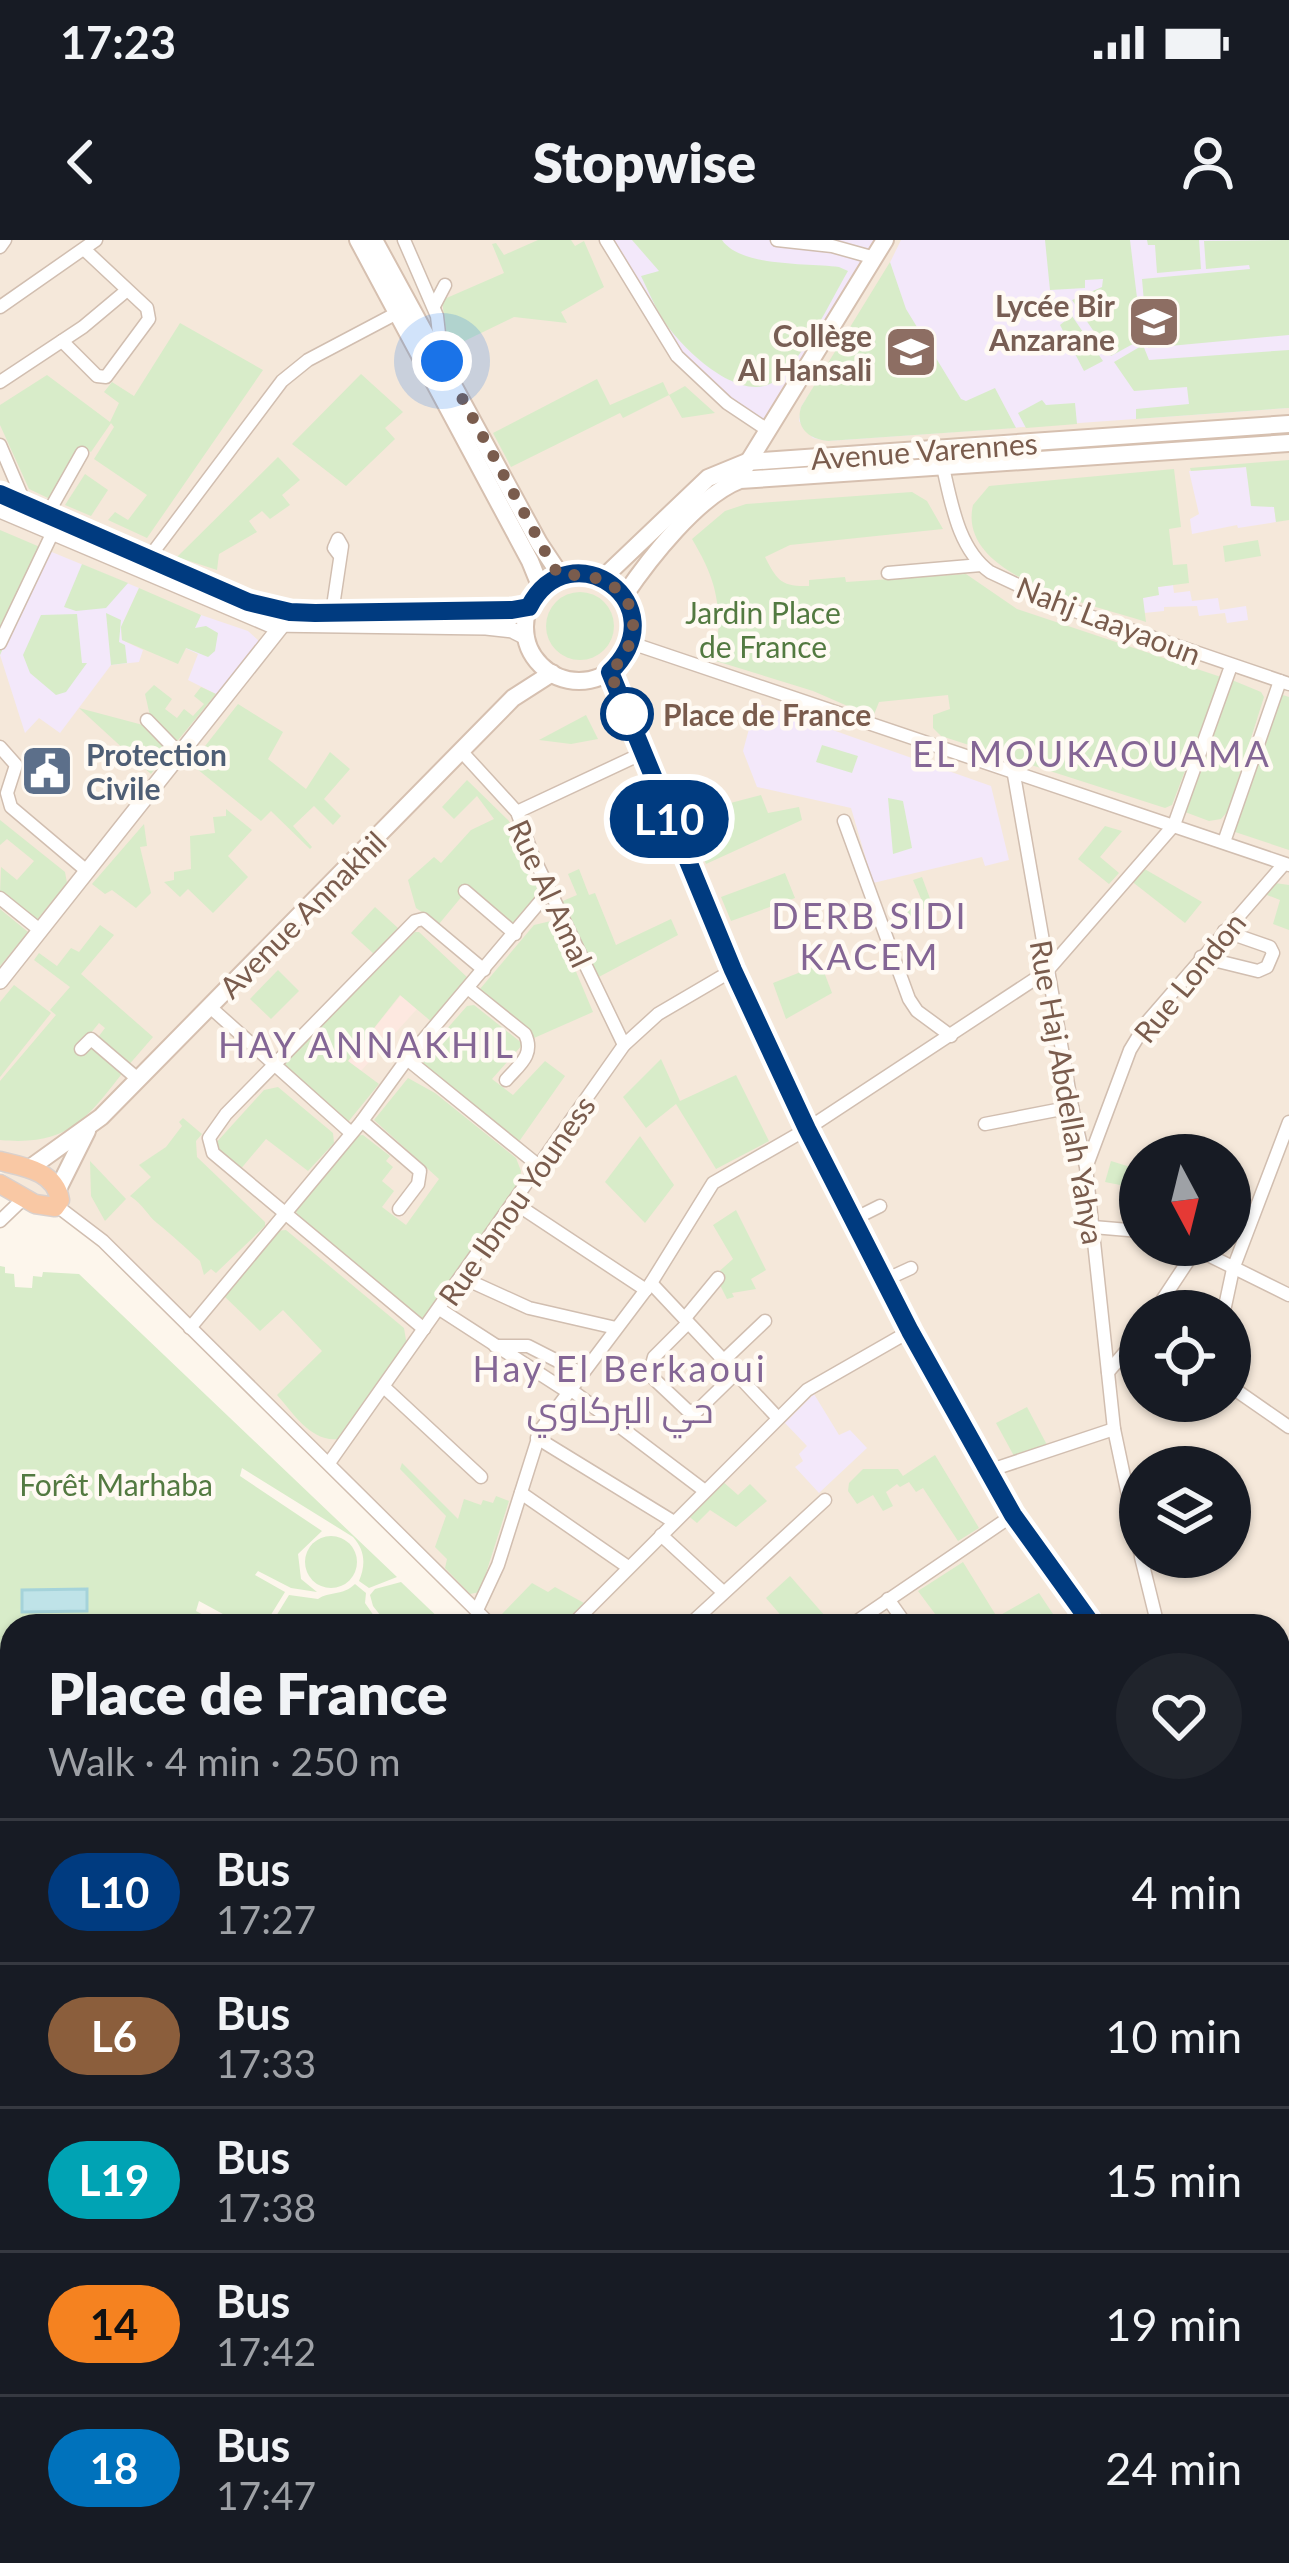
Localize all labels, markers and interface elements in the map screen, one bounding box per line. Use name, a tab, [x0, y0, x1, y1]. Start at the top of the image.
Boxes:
text: 17:23	[60, 15, 176, 69]
icon: back	[48, 129, 114, 195]
icon: person	[1175, 129, 1241, 195]
text: Stopwise	[533, 130, 756, 195]
place label: Lycée Bir Anzarane	[988, 287, 1116, 357]
school or university icon: Lycée Bir Anzarane	[1126, 294, 1182, 350]
place label: Collège Al Hansali	[737, 317, 872, 387]
school or university icon: Collège Al Hansali	[883, 324, 939, 380]
your location	[412, 331, 472, 391]
street label: Avenue Varennes	[809, 424, 1039, 476]
street label: Nahj Laayaoun	[1012, 568, 1206, 672]
park label: Jardin Place de France	[685, 594, 841, 664]
marker: Place de France	[602, 689, 652, 739]
place label: Place de France	[663, 696, 871, 732]
district label: EL MOUKAOUAMA	[912, 731, 1272, 775]
place label: Protection Civile	[86, 736, 227, 806]
public building icon: Protection Civile	[19, 743, 75, 799]
line badge: L10	[600, 780, 738, 858]
text: L10	[634, 794, 704, 844]
street label: Rue Al Amal	[501, 814, 601, 972]
street label: Avenue Annakhil	[211, 823, 393, 1005]
district label: DERB SIDI KACEM	[771, 893, 969, 978]
street label: Rue London	[1126, 905, 1252, 1049]
street label: Rue Haj Abdellah Yahya	[1023, 937, 1113, 1247]
district label: HAY ANNAKHIL	[218, 1022, 516, 1066]
street label: Rue Ibnou Youness	[430, 1088, 602, 1312]
north arrow	[1119, 1134, 1251, 1266]
map controls	[1119, 1134, 1251, 1578]
button: locate	[1119, 1290, 1251, 1422]
district label: Hay El Berkaoui حي البركاوي	[472, 1346, 768, 1439]
button: layers	[1119, 1446, 1251, 1578]
park label: Forêt Marhaba	[19, 1466, 213, 1502]
button: heart	[1116, 1653, 1242, 1779]
text: Place de France	[48, 1659, 448, 1727]
text: Walk · 4 min · 250 m	[48, 1738, 401, 1784]
text: Bus	[216, 1842, 290, 1896]
text: 4 min	[1131, 1865, 1242, 1919]
text: L10	[79, 1867, 149, 1917]
text: 17:27	[216, 1896, 316, 1942]
text: Bus	[216, 1986, 290, 2040]
text: 10 min	[1105, 2009, 1242, 2063]
text: L6	[91, 2011, 137, 2061]
text: 17:33	[216, 2040, 316, 2086]
text: Bus	[216, 2130, 290, 2184]
text: 15 min	[1105, 2153, 1242, 2207]
text: L19	[79, 2155, 149, 2205]
text: 17:38	[216, 2184, 316, 2230]
text: Bus	[216, 2274, 290, 2328]
text: 19 min	[1105, 2297, 1242, 2351]
text: 14	[90, 2299, 138, 2349]
text: 17:42	[216, 2328, 316, 2374]
text: Bus	[216, 2418, 290, 2472]
text: 24 min	[1105, 2441, 1242, 2495]
text: 18	[90, 2443, 138, 2493]
text: 17:47	[216, 2472, 316, 2518]

